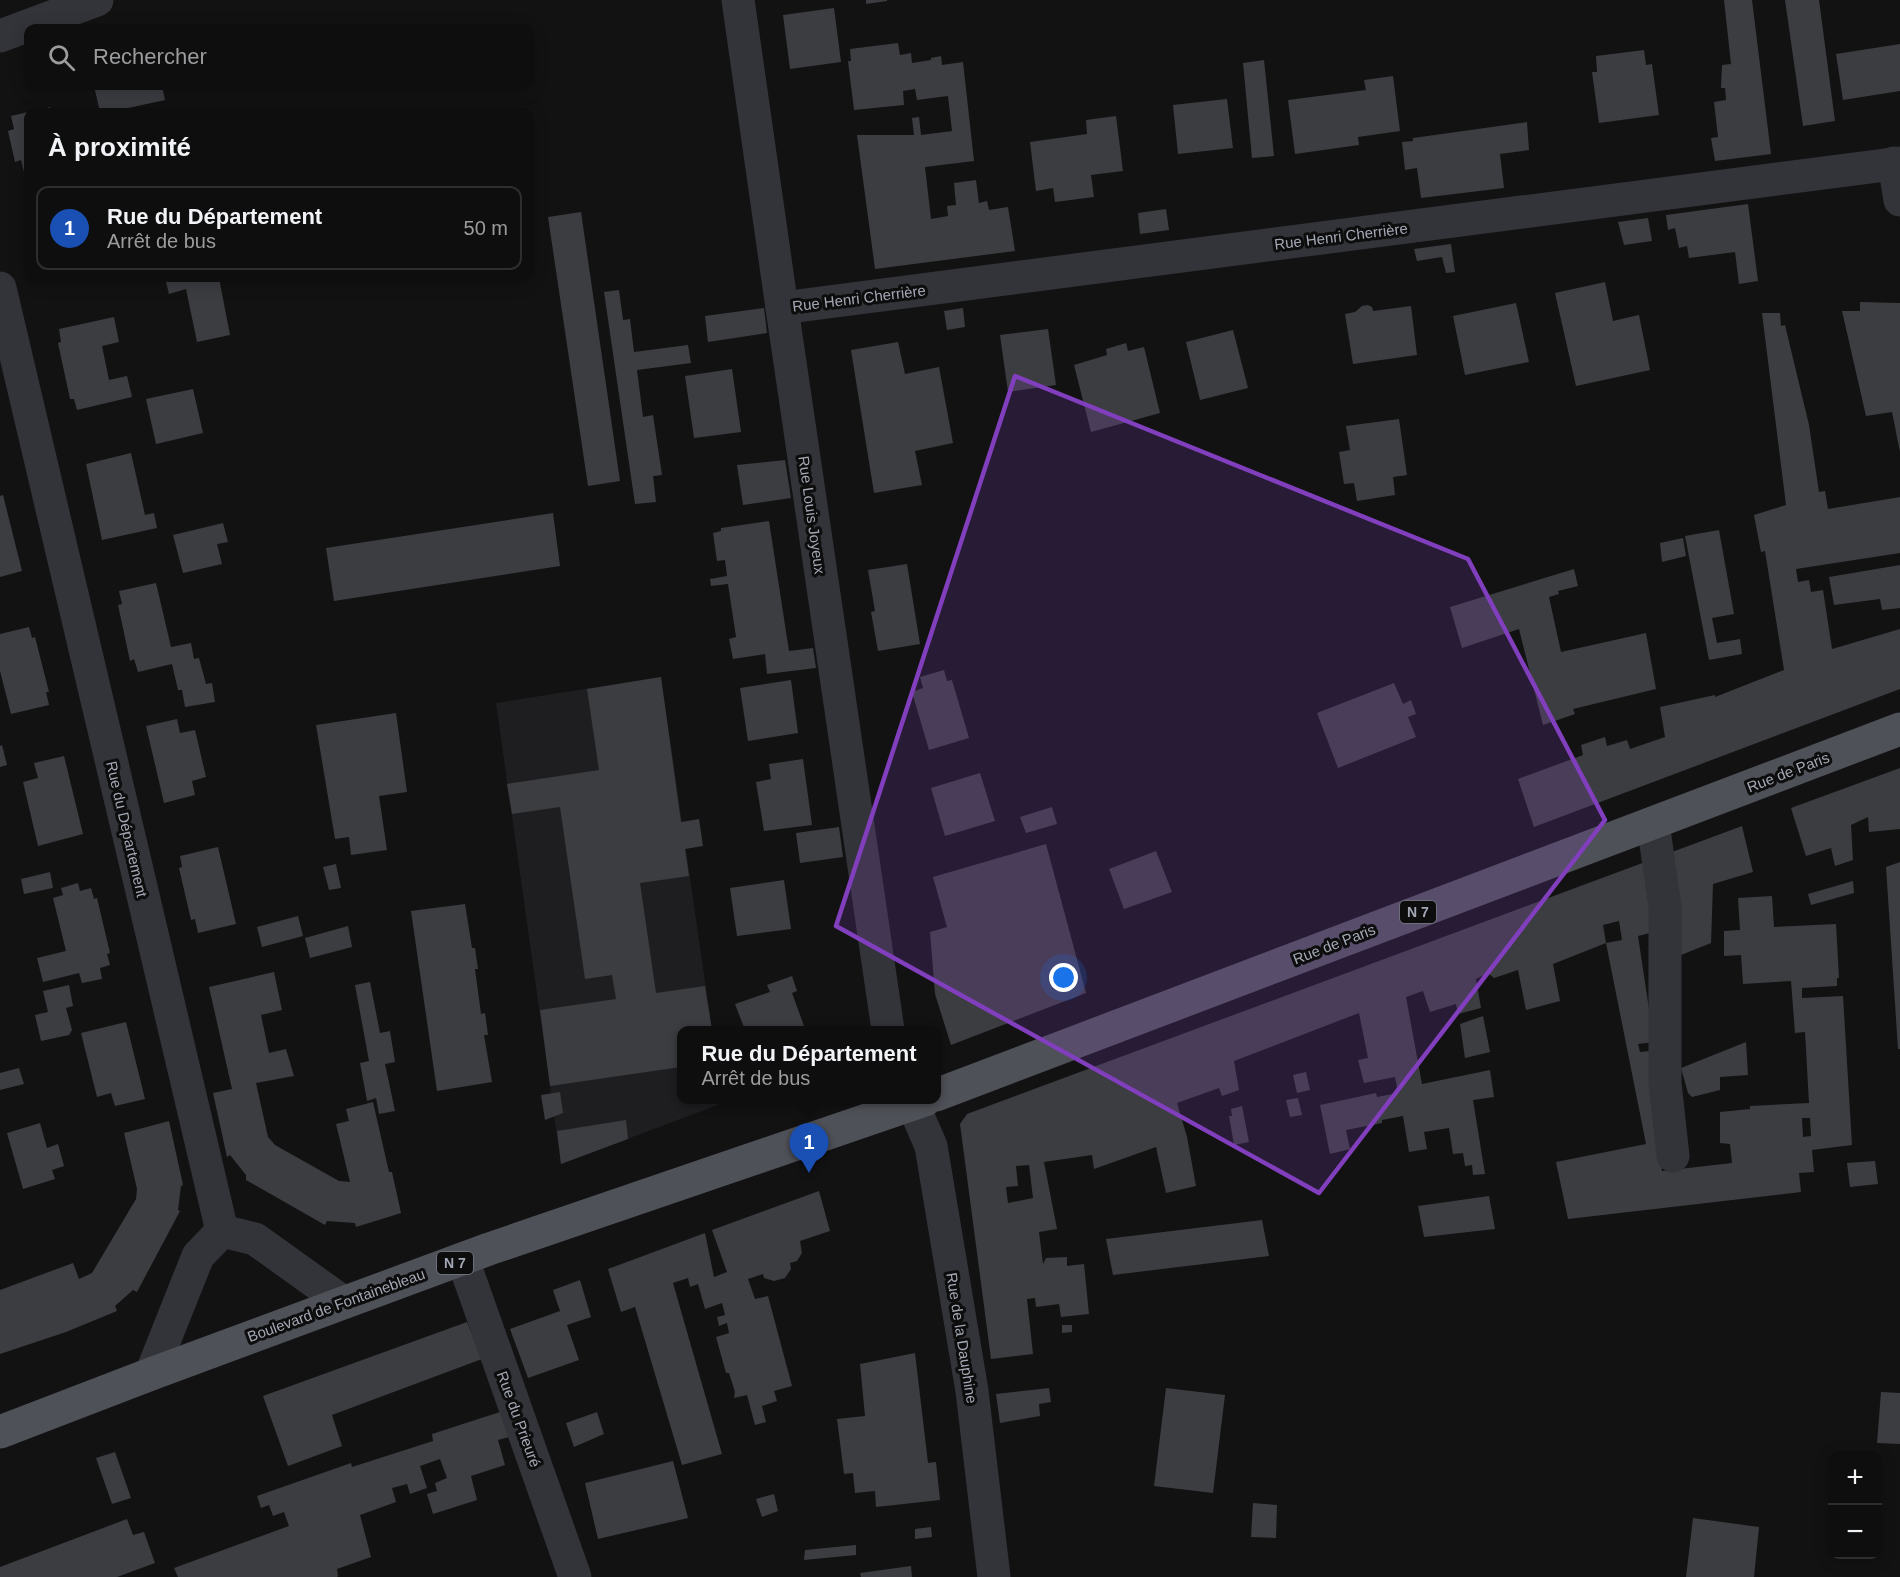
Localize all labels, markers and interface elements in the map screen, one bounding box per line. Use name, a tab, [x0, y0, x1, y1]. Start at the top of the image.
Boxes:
search box	[24, 24, 534, 90]
icon: search	[45, 41, 78, 74]
text: Rechercher	[93, 44, 207, 69]
text: À proximité	[48, 132, 191, 162]
text: Rue du Département	[107, 204, 322, 229]
text: 1	[64, 217, 75, 239]
text: 50 m	[464, 217, 508, 239]
street label: Rue Henri Cherrière	[1273, 219, 1409, 253]
text: Arrêt de bus	[107, 230, 216, 252]
street label: Rue Henri Cherrière	[791, 281, 927, 315]
street label: Rue Louis Joyeux	[795, 455, 829, 576]
street label: Rue de Paris	[1744, 749, 1832, 795]
street label: Rue du Département	[103, 759, 151, 900]
road number: N 7	[1400, 901, 1436, 923]
street label: Rue de Paris	[1290, 921, 1378, 967]
your location	[1049, 963, 1078, 992]
popup	[677, 1026, 941, 1104]
text: Rue du Département	[701, 1041, 917, 1066]
text: Arrêt de bus	[701, 1067, 810, 1089]
pin: 1	[790, 1124, 828, 1173]
road number: N 7	[437, 1252, 473, 1274]
street label: Boulevard de Fontainebleau	[245, 1265, 427, 1345]
street label: Rue de la Dauphine	[943, 1271, 981, 1405]
street label: Rue du Prieuré	[494, 1369, 544, 1469]
map controls	[1828, 1451, 1882, 1559]
button: +	[1828, 1451, 1882, 1505]
button: −	[1828, 1505, 1882, 1559]

